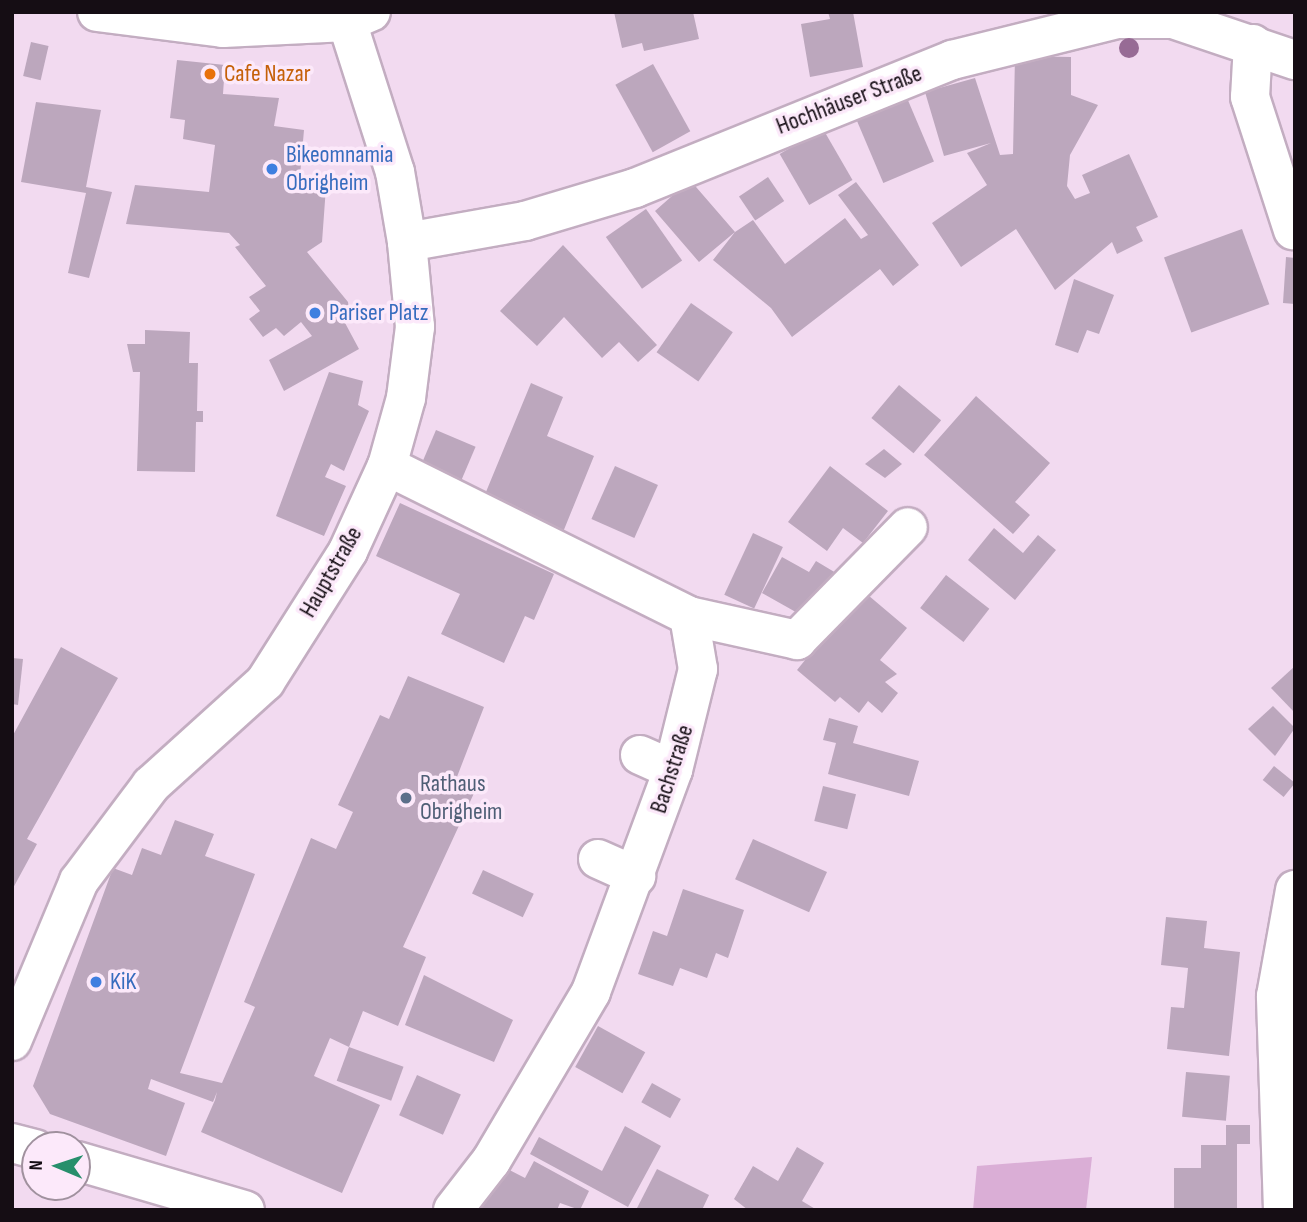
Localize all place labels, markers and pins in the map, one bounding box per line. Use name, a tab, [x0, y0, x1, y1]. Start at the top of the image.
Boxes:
place label: Cafe Nazar	[224, 60, 311, 88]
marker: Cafe Nazar	[202, 66, 218, 82]
place label: Bikeomnamia Obrigheim	[286, 141, 394, 197]
marker: Bikeomnamia Obrigheim	[264, 161, 280, 177]
place label: Pariser Platz	[329, 299, 428, 327]
marker: Pariser Platz	[307, 305, 323, 321]
place label: Rathaus Obrigheim	[420, 770, 503, 826]
marker: Rathaus Obrigheim	[398, 790, 414, 806]
place label: KiK	[110, 968, 136, 996]
marker: KiK	[88, 974, 104, 990]

